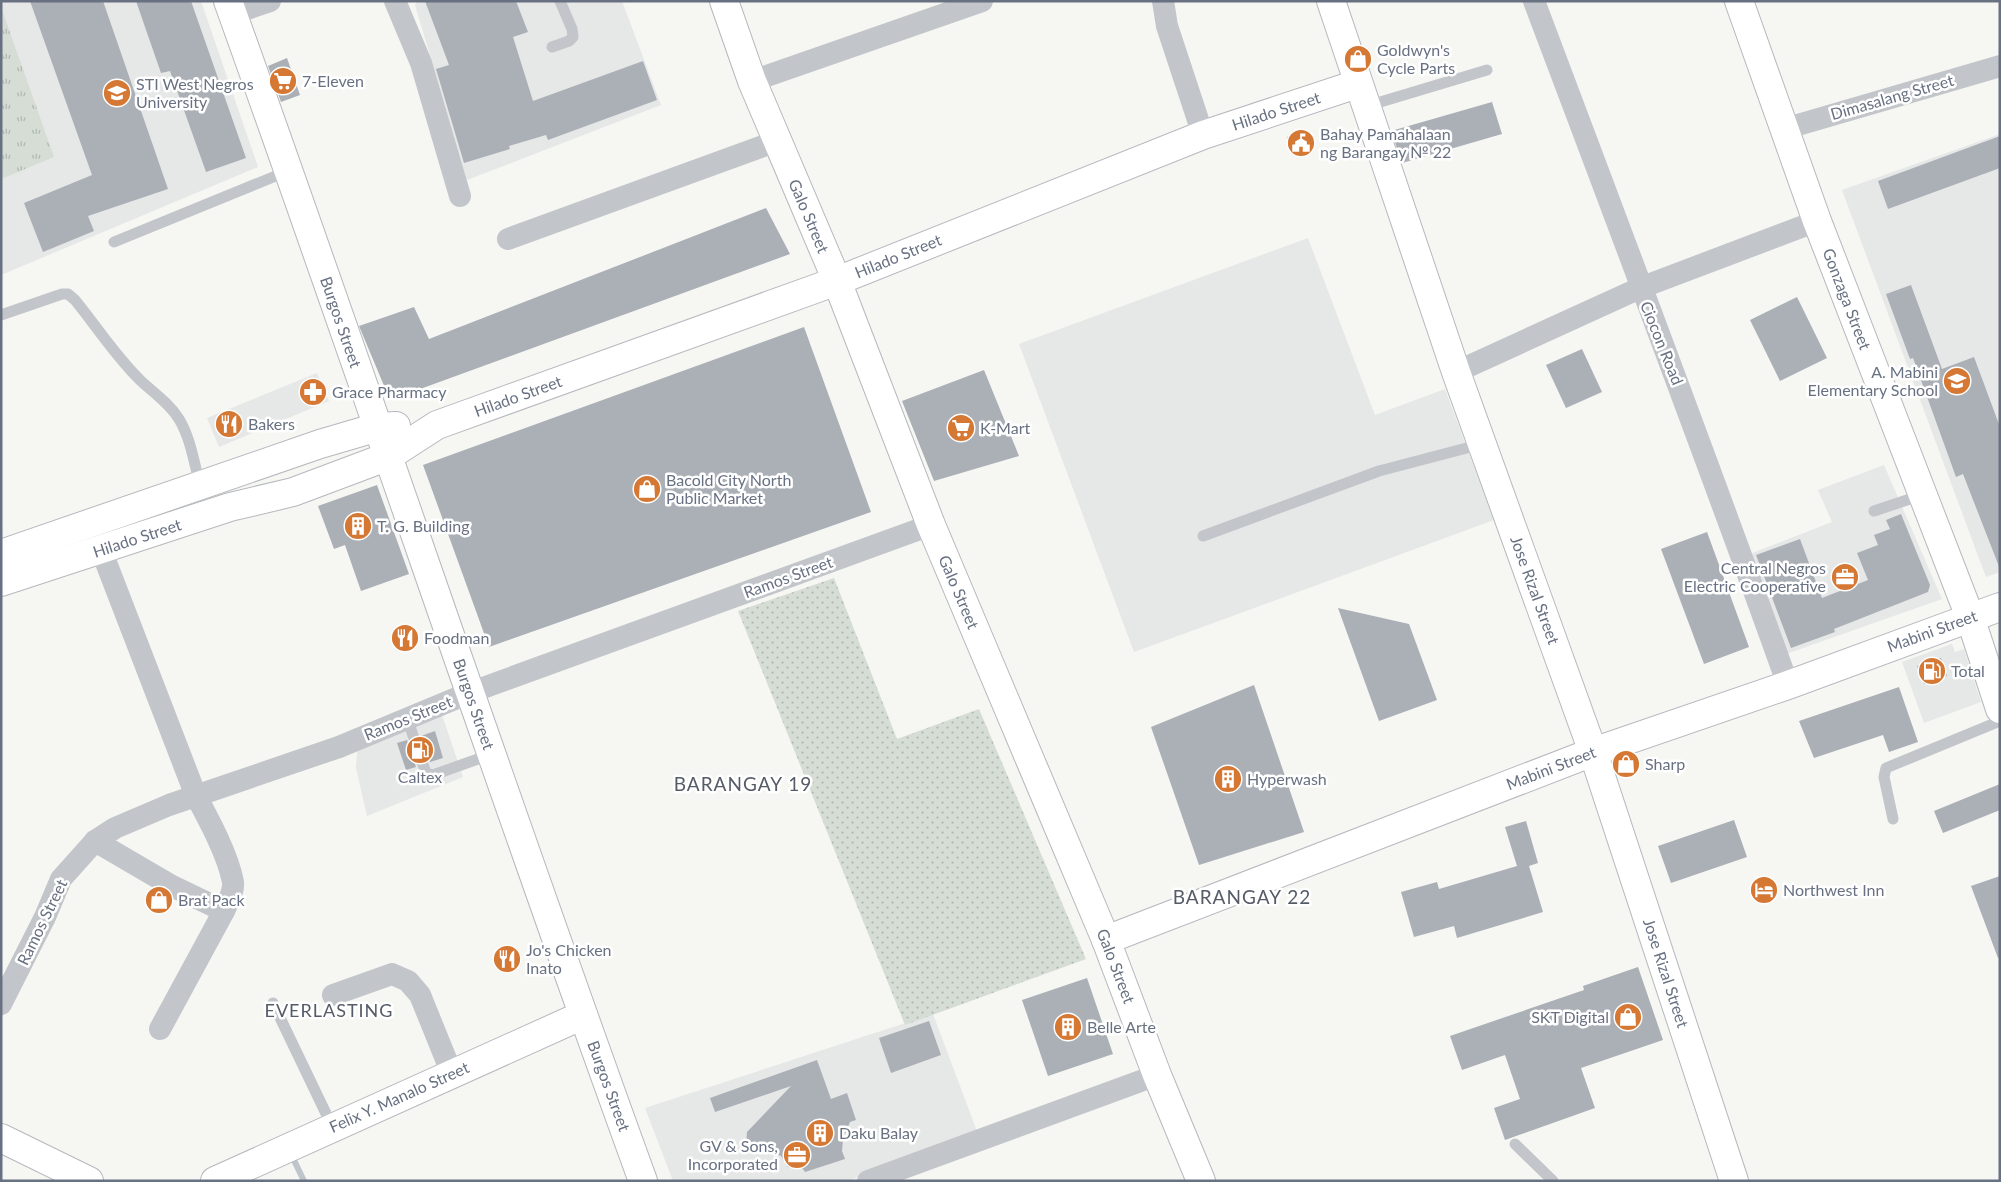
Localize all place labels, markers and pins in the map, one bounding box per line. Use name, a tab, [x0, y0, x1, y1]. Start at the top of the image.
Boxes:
place label: Goldwyn's Cycle Parts	[1377, 40, 1455, 77]
shop icon: Goldwyn's Cycle Parts	[1343, 44, 1373, 74]
supermarket icon: 7-Eleven	[268, 66, 298, 96]
place label: 7-Eleven	[302, 71, 364, 90]
place label: STI West Negros University	[136, 74, 254, 111]
school or university icon: STI West Negros University	[102, 78, 132, 108]
place label: Bahay Pamahalaan ng Barangay № 22	[1320, 124, 1451, 161]
public building icon: Bahay Pamahalaan ng Barangay № 22	[1286, 128, 1316, 158]
place label: A. Mabini Elementary School	[1808, 362, 1938, 399]
school or university icon: A. Mabini Elementary School	[1942, 366, 1972, 396]
pharmacy icon: Grace Pharmacy	[298, 377, 328, 407]
place label: Grace Pharmacy	[332, 382, 447, 401]
restaurant icon: Bakers	[214, 409, 244, 439]
supermarket icon: K-Mart	[946, 413, 976, 443]
place label: Bakers	[248, 414, 295, 433]
place label: K-Mart	[980, 418, 1030, 437]
place label: Bacold City North Public Market	[666, 470, 791, 507]
shop icon: Bacold City North Public Market	[632, 474, 662, 504]
building icon: T. G. Building	[343, 511, 373, 541]
place label: T. G. Building	[377, 516, 470, 535]
place label: Central Negros Electric Cooperative	[1684, 558, 1826, 595]
office icon: Central Negros Electric Cooperative	[1830, 562, 1860, 592]
restaurant icon: Foodman	[390, 623, 420, 653]
place label: Foodman	[424, 628, 490, 647]
fuel station icon: Total	[1917, 656, 1947, 686]
place label: Total	[1951, 661, 1985, 680]
fuel station icon: Caltex	[405, 735, 435, 765]
shop icon: Sharp	[1611, 749, 1641, 779]
place label: Sharp	[1645, 754, 1685, 773]
building icon: Hyperwash	[1213, 764, 1243, 794]
place label: Caltex	[398, 767, 442, 786]
place label: Hyperwash	[1247, 769, 1327, 788]
hotel icon: Northwest Inn	[1749, 875, 1779, 905]
place label: Northwest Inn	[1783, 880, 1884, 899]
shop icon: Brat Pack	[144, 885, 174, 915]
place label: Brat Pack	[178, 890, 245, 909]
place label: Jo's Chicken Inato	[526, 940, 612, 977]
restaurant icon: Jo's Chicken Inato	[492, 944, 522, 974]
shop icon: SKT Digital	[1613, 1002, 1643, 1032]
place label: SKT Digital	[1531, 1007, 1609, 1026]
building icon: Belle Arte	[1053, 1012, 1083, 1042]
place label: Belle Arte	[1087, 1017, 1156, 1036]
building icon: Daku Balay	[805, 1118, 835, 1148]
place label: Daku Balay	[839, 1123, 919, 1142]
place label: GV & Sons, Incorporated	[688, 1136, 778, 1173]
office icon: GV & Sons, Incorporated	[782, 1140, 812, 1170]

